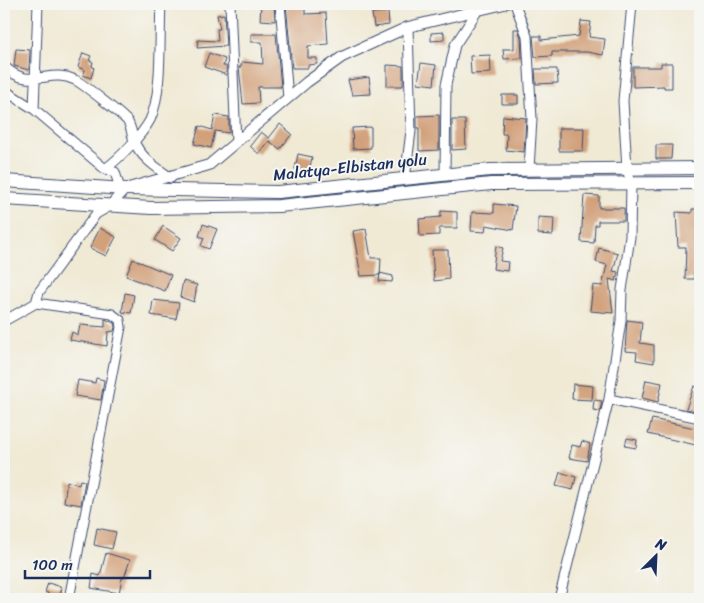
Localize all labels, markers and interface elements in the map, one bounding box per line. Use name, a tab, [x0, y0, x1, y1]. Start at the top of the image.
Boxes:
street label: Malatya-Elbistan yolu	[272, 144, 429, 189]
north arrow	[632, 530, 682, 580]
text: N	[651, 531, 671, 558]
scale bar	[25, 548, 150, 580]
text: 100 m	[32, 552, 73, 578]

